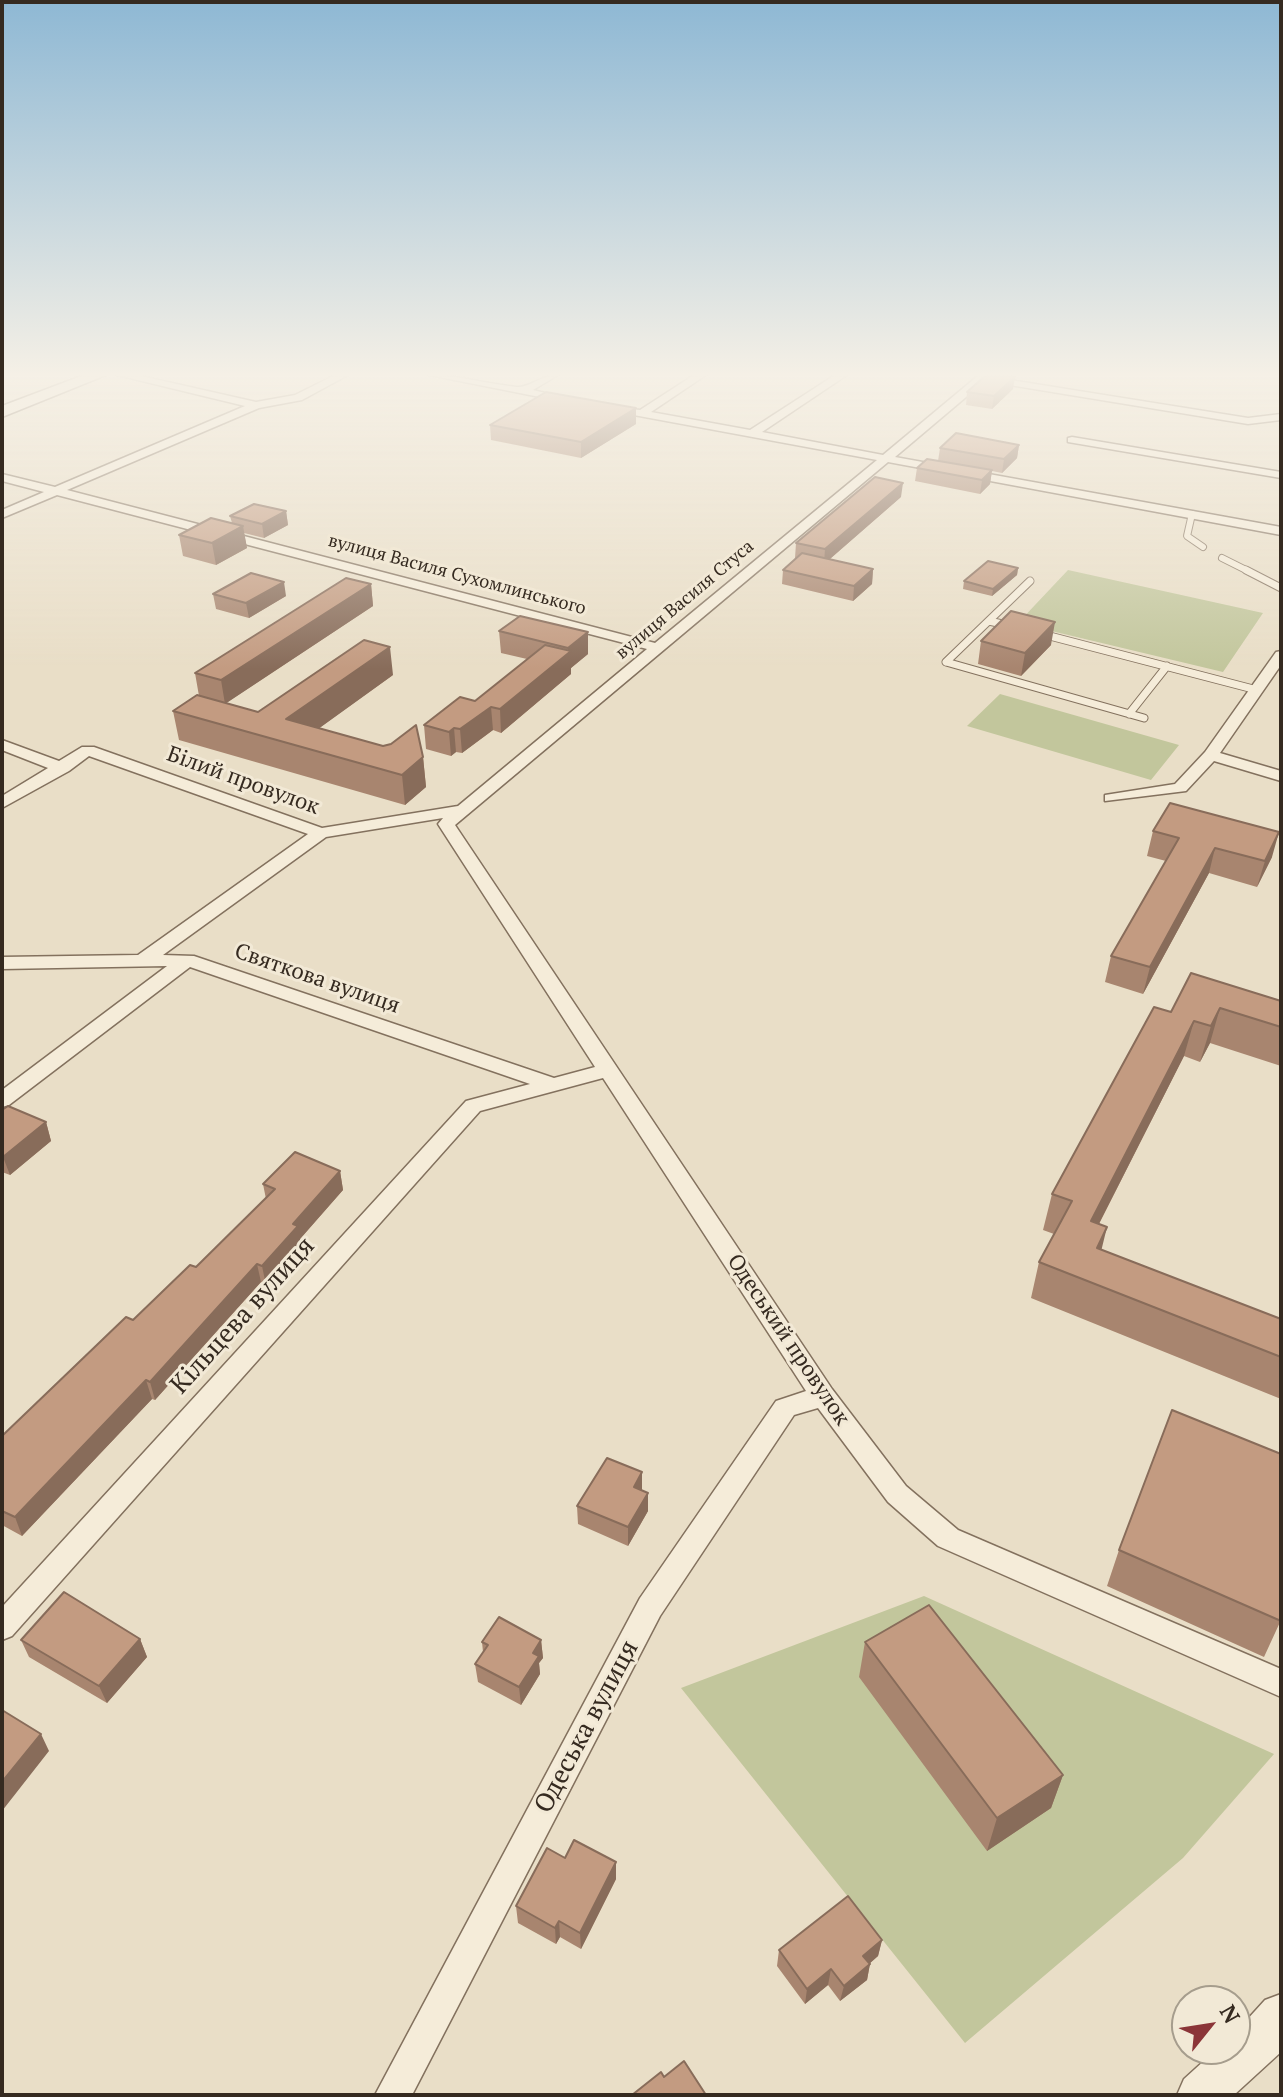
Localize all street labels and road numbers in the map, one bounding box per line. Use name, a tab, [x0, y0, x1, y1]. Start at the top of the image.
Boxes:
street label: вулиця Василя Сухомлинського	[326, 530, 588, 620]
street label: вулиця Василя Стуса	[612, 536, 758, 664]
street label: Білий провулок	[163, 741, 323, 821]
street label: Святкова вулиця	[231, 938, 403, 1020]
street label: Кільцева вулиця	[164, 1231, 322, 1401]
street label: Одеський провулок	[721, 1249, 855, 1431]
street label: Одеська вулиця	[528, 1635, 646, 1819]

